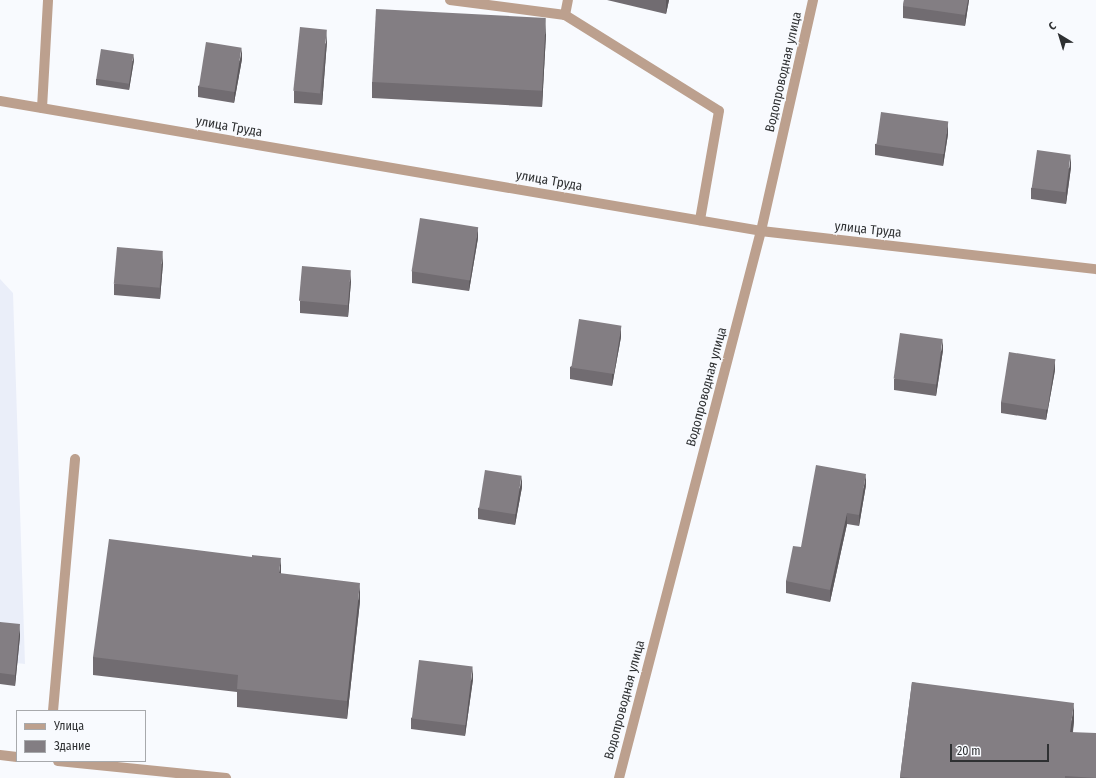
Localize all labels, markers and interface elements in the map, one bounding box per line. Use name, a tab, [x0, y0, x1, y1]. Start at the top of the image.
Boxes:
street label: Водопроводная улица	[763, 10, 805, 134]
north arrow	[1040, 16, 1080, 56]
text: С	[1046, 19, 1059, 33]
street label: улица Труда	[195, 113, 263, 141]
street label: улица Труда	[515, 167, 583, 195]
street label: улица Труда	[834, 219, 902, 241]
street label: Водопроводная улица	[684, 326, 730, 448]
street label: Водопроводная улица	[602, 639, 648, 761]
legend	[16, 710, 146, 762]
text: Улица	[54, 719, 84, 733]
scale bar	[952, 736, 1051, 762]
text: Здание	[54, 739, 90, 753]
text: 20 m	[957, 744, 981, 758]

